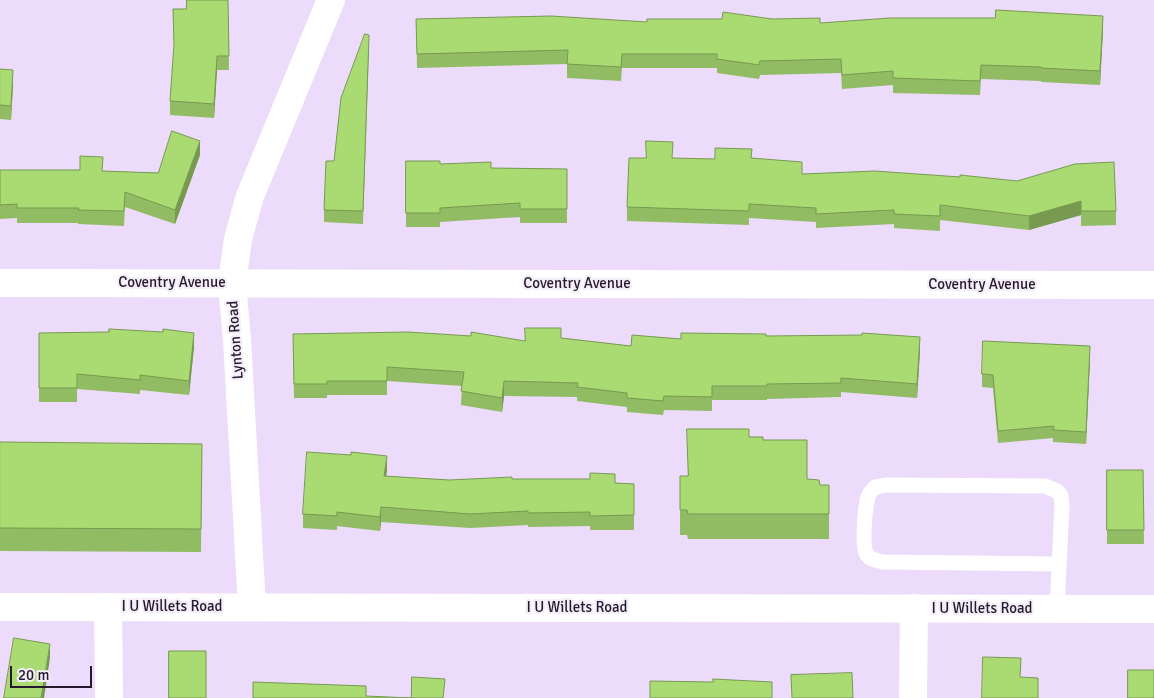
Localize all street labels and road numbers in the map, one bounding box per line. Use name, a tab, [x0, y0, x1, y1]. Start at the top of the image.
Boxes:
street label: Coventry Avenue	[118, 274, 226, 292]
street label: Coventry Avenue	[523, 275, 631, 293]
street label: Coventry Avenue	[928, 276, 1036, 294]
street label: Lynton Road	[224, 300, 248, 380]
street label: I U Willets Road	[121, 598, 223, 616]
street label: I U Willets Road	[526, 599, 628, 617]
street label: I U Willets Road	[931, 600, 1033, 618]

